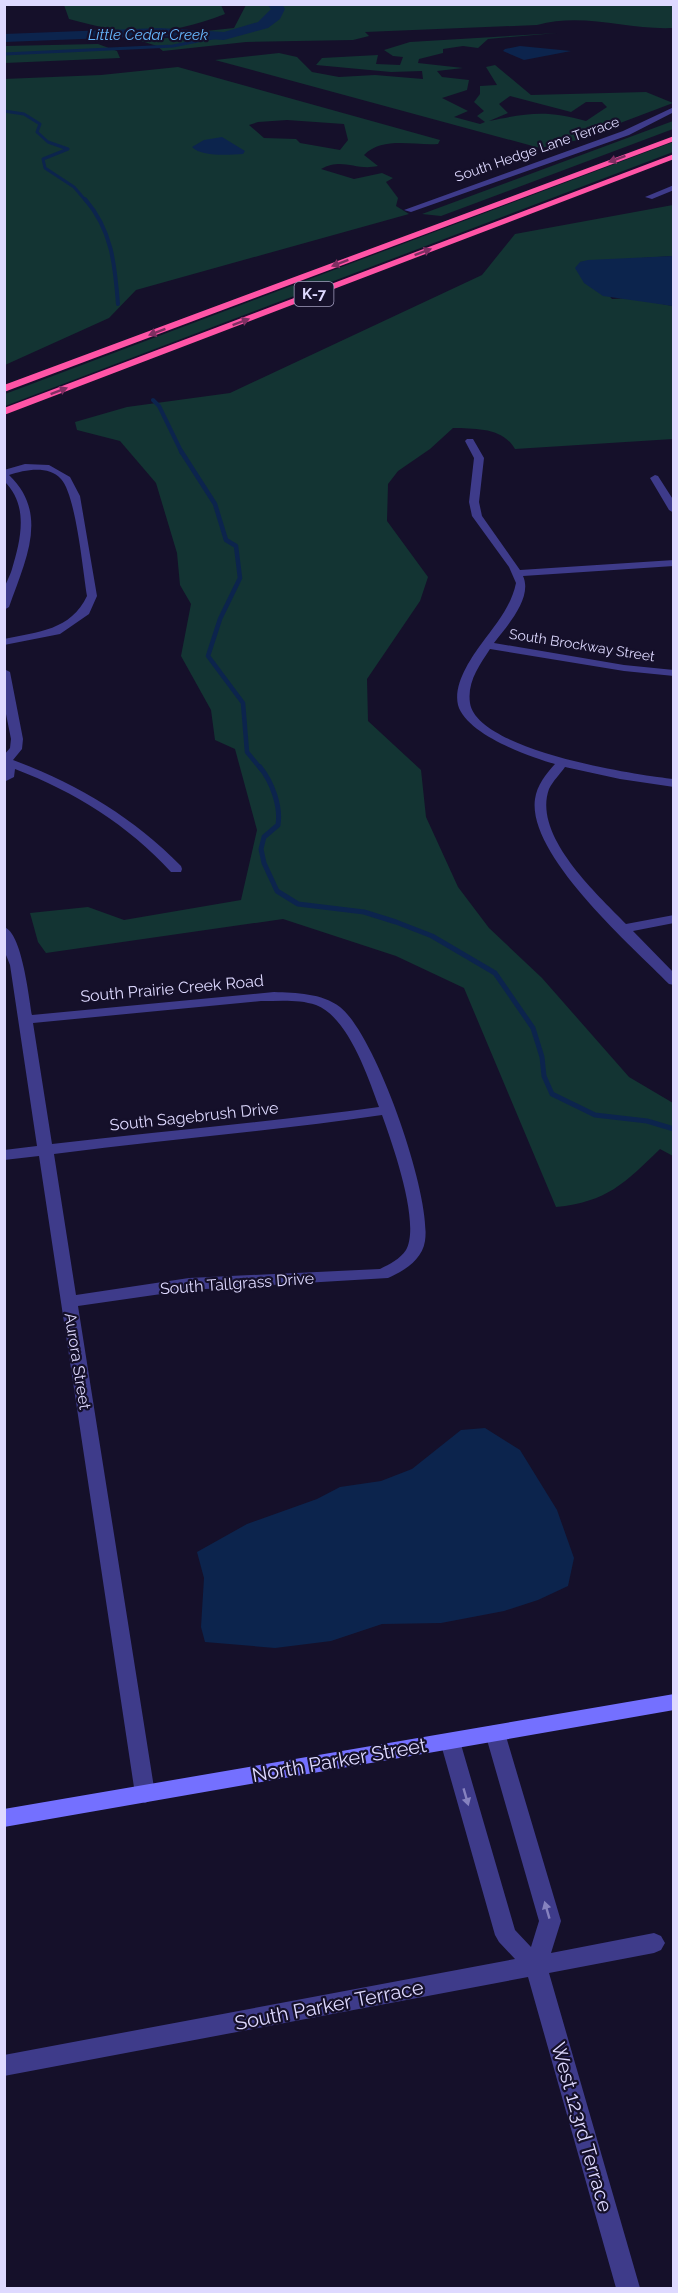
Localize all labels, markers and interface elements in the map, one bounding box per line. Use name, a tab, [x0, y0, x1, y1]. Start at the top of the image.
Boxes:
water label: Little Cedar Creek	[88, 26, 208, 44]
street label: South Hedge Lane Terrace	[453, 113, 621, 185]
one-way arrow	[607, 155, 625, 165]
one-way arrow	[415, 247, 433, 257]
one-way arrow	[330, 258, 348, 268]
road number: K-7	[294, 282, 334, 306]
one-way arrow	[232, 316, 250, 326]
one-way arrow	[148, 327, 166, 337]
one-way arrow	[50, 386, 68, 396]
street label: South Brockway Street	[508, 626, 656, 664]
street label: South Prairie Creek Road	[80, 971, 265, 1006]
street label: South Sagebrush Drive	[109, 1098, 279, 1135]
street label: South Tallgrass Drive	[159, 1269, 315, 1298]
street label: Aurora Street	[60, 1311, 95, 1411]
street label: North Parker Street	[250, 1733, 428, 1787]
one-way arrow	[462, 1788, 471, 1806]
one-way arrow	[542, 1901, 551, 1919]
street label: South Parker Terrace	[233, 1975, 426, 2035]
street label: West 123rd Terrace	[546, 2039, 618, 2215]

